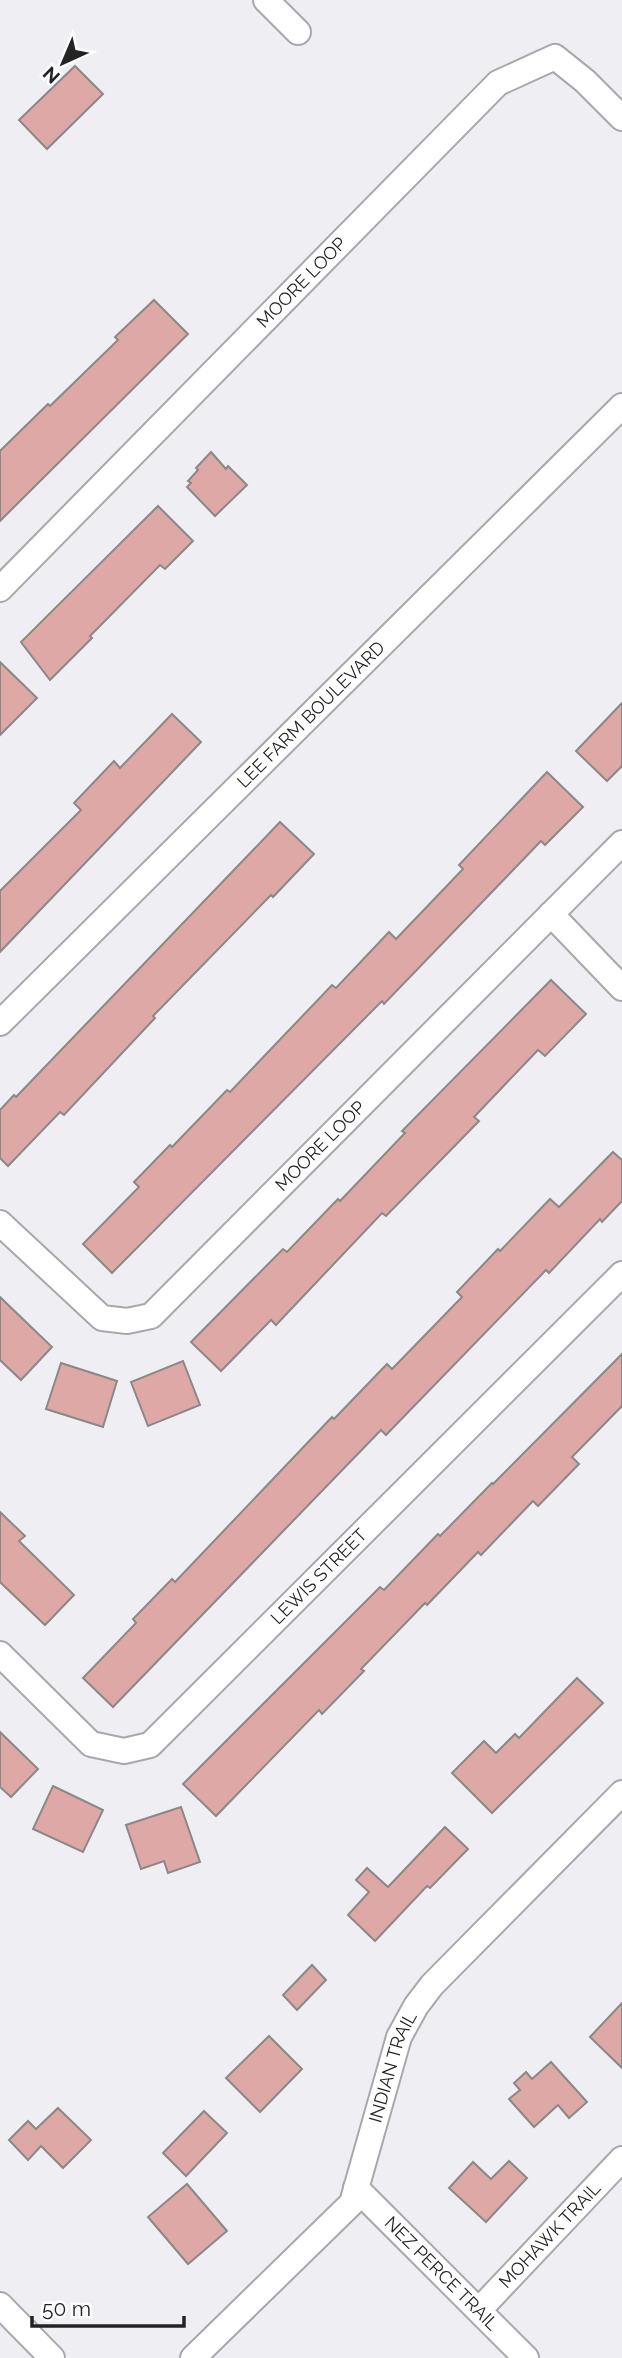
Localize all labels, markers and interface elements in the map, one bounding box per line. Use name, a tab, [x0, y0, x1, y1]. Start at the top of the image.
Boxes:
north arrow	[28, 28, 98, 98]
text: N	[38, 62, 64, 88]
street label: MOORE LOOP	[252, 233, 350, 332]
street label: LEE FARM BOULEVARD	[232, 636, 389, 792]
street label: MOORE LOOP	[271, 1096, 369, 1195]
street label: LEWIS STREET	[266, 1524, 371, 1628]
street label: INDIAN TRAIL	[364, 2007, 421, 2125]
street label: MOHAWK TRAIL	[494, 2177, 605, 2292]
street label: NEZ PERCE TRAIL	[381, 2212, 503, 2335]
scale bar	[32, 2284, 184, 2328]
text: 50 m	[42, 2296, 91, 2321]

